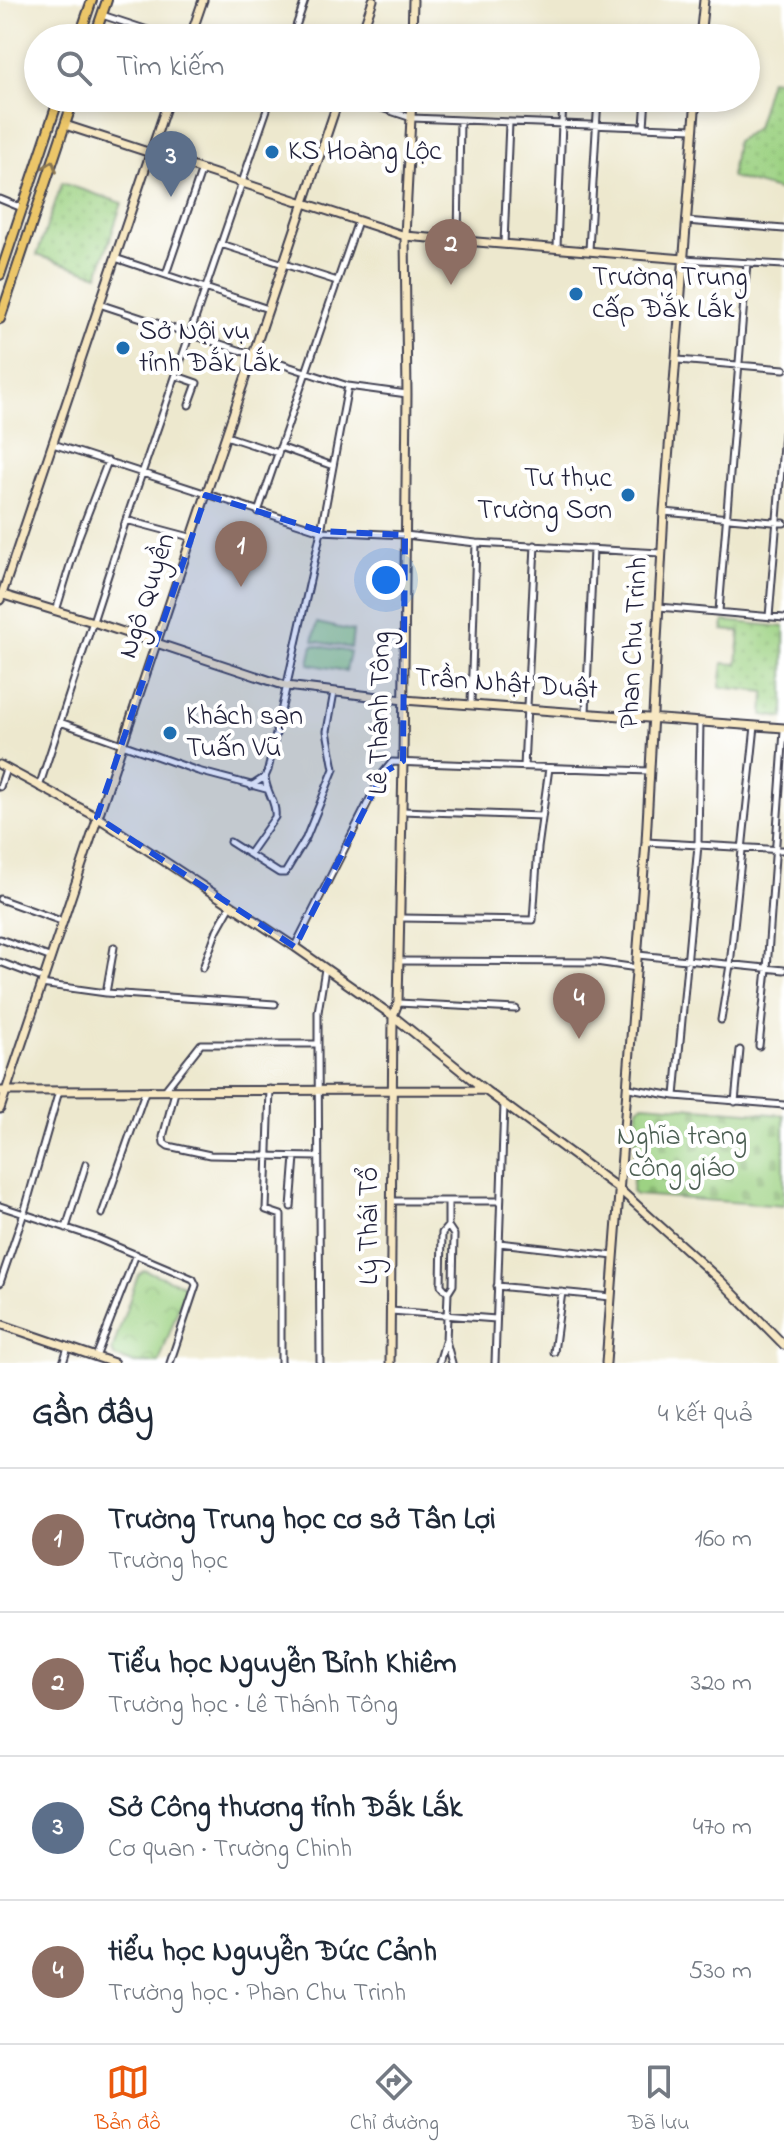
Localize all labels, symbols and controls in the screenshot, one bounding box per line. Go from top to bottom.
search box [24,24,760,112]
icon: search [52,46,96,90]
text: Tìm kiếm [116,46,225,90]
pin: 3 [145,131,197,197]
place label: KS Hoàng Lộc [288,132,442,173]
marker: KS Hoàng Lộc [263,143,281,161]
one-way arrow [42,160,58,174]
pin: 2 [425,219,477,285]
place label: Trường Trung cấp Đắk Lắk [592,258,748,331]
marker: Trường Trung cấp Đắk Lắk [567,285,585,303]
place label: Sở Nội vụ tỉnh Đắk Lắk [139,312,281,385]
marker: Sở Nội vụ tỉnh Đắk Lắk [114,339,132,357]
place label: Tư thục Trường Sơn [477,459,613,532]
marker: Tư thục Trường Sơn [619,486,637,504]
pin: 1 [215,521,267,587]
street label: Ngô Quyền [108,528,188,664]
street label: Phan Chu Trinh [610,556,660,730]
your location [366,560,406,600]
street label: Lê Thánh Tông [359,631,403,795]
street label: Trần Nhật Duật [413,658,599,712]
place label: Khách sạn Tuấn Vũ [186,697,303,770]
marker: Khách sạn Tuấn Vũ [161,724,179,742]
pin: 4 [553,973,605,1039]
park label: Nghĩa trang công giáo [617,1117,747,1190]
street label: Lý Thái Tổ [350,1167,391,1285]
text: Gần đây [32,1390,153,1440]
text: 4 kết quả [658,1396,752,1434]
text: Trường Trung học cơ sở Tân Lợi [108,1499,496,1543]
text: 1 [54,1521,62,1559]
text: 160 m [694,1521,752,1559]
text: Trường học [108,1543,228,1581]
text: Tiểu học Nguyễn Bỉnh Khiêm [108,1643,456,1687]
text: 2 [52,1665,64,1703]
text: 320 m [690,1665,752,1703]
text: Trường học · Lê Thánh Tông [108,1687,398,1725]
text: Sở Công thương tỉnh Đắk Lắk [108,1787,462,1831]
text: 3 [53,1809,63,1847]
text: 470 m [693,1809,752,1847]
text: Cơ quan · Trường Chinh [108,1831,352,1869]
text: tiểu học Nguyễn Đức Cảnh [108,1931,437,1975]
text: 4 [53,1953,63,1991]
text: 530 m [688,1953,752,1991]
text: Trường học · Phan Chu Trinh [108,1975,406,2013]
tab: Bản đồ [95,2060,161,2140]
tab: Chỉ đường [350,2060,439,2140]
tab: Đã lưu [628,2060,689,2140]

